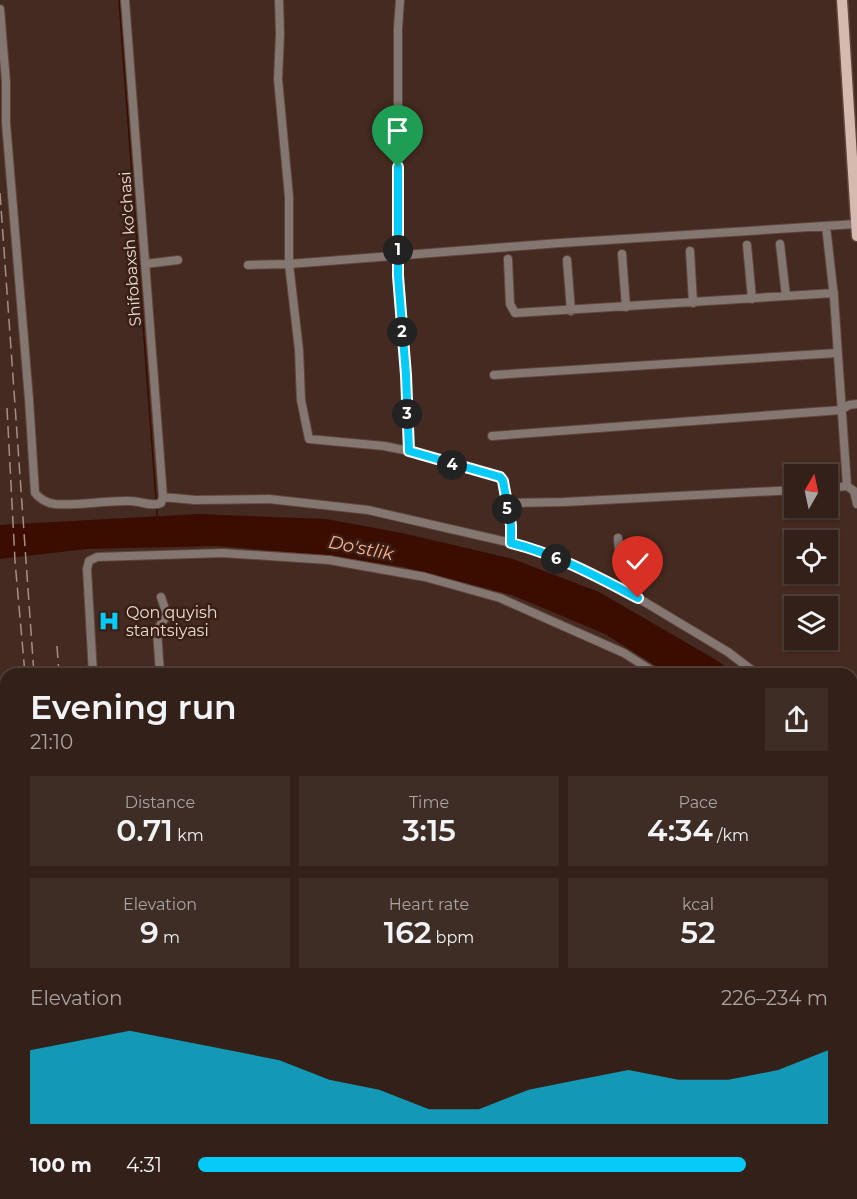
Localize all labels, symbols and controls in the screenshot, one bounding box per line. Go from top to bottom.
pin [372,105,423,167]
icon: arrive [381,114,414,147]
street label: Shifobaxsh ko'chasi [115,171,145,327]
pin: 1 [383,235,413,265]
text: 1 [395,240,401,259]
pin: 2 [387,317,417,347]
text: 2 [397,322,407,341]
pin: 3 [392,399,422,429]
text: 3 [402,404,412,423]
pin: 4 [437,450,467,480]
text: 4 [446,455,458,474]
north arrow [784,464,838,518]
map controls [784,464,838,650]
pin: 5 [492,494,522,524]
text: 5 [502,499,512,518]
button: locate [784,530,838,584]
water label: Do'stlik [326,531,397,565]
pin [612,536,663,598]
pin: 6 [541,544,571,574]
icon: check [621,545,654,578]
text: 6 [551,549,561,568]
button: layers [784,596,838,650]
place label: Qon quyish stantsiyasi [126,603,218,640]
hospital icon: Qon quyish stantsiyasi [97,609,121,633]
text: Evening run [30,687,237,727]
button: share [765,688,828,751]
text: 21:10 [30,730,73,754]
text: Distance [125,793,195,812]
text: Time [409,793,449,812]
text: Pace [678,793,718,812]
text: 0.71 [116,812,173,849]
text: 3:15 [402,812,456,849]
text: 4:34 [647,812,713,849]
text: km [173,826,204,845]
text: /km [713,826,749,845]
text: Elevation [123,895,197,914]
text: Heart rate [389,895,469,914]
text: kcal [682,895,714,914]
text: 9 [140,914,159,951]
text: 162 [384,914,431,951]
text: 52 [681,914,715,951]
text: m [159,928,180,947]
text: bpm [431,928,474,947]
text: Elevation [30,986,122,1010]
text: 226–234 m [721,986,828,1010]
text: 100 m [30,1153,92,1177]
text: 4:31 [126,1153,162,1177]

